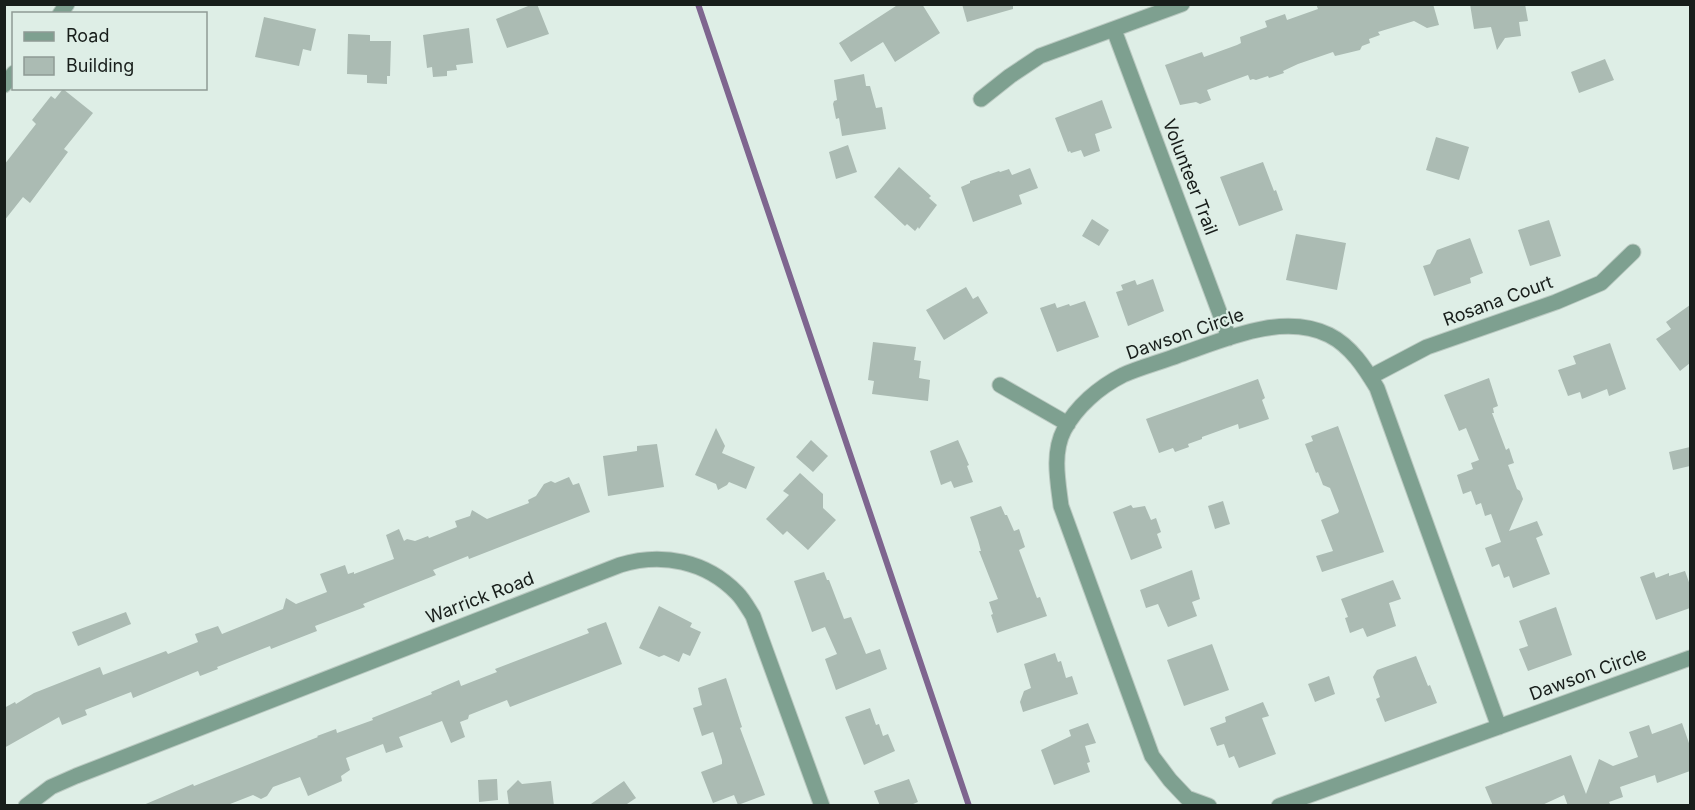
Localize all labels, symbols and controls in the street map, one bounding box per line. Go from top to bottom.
legend [12,12,207,90]
text: Road [66,25,109,46]
text: Building [66,55,134,76]
street label: Volunteer Trail [1159,116,1222,238]
street label: Rosana Court [1440,271,1556,330]
street label: Dawson Circle [1123,304,1246,363]
street label: Warrick Road [423,567,537,628]
street label: Dawson Circle [1526,643,1649,704]

